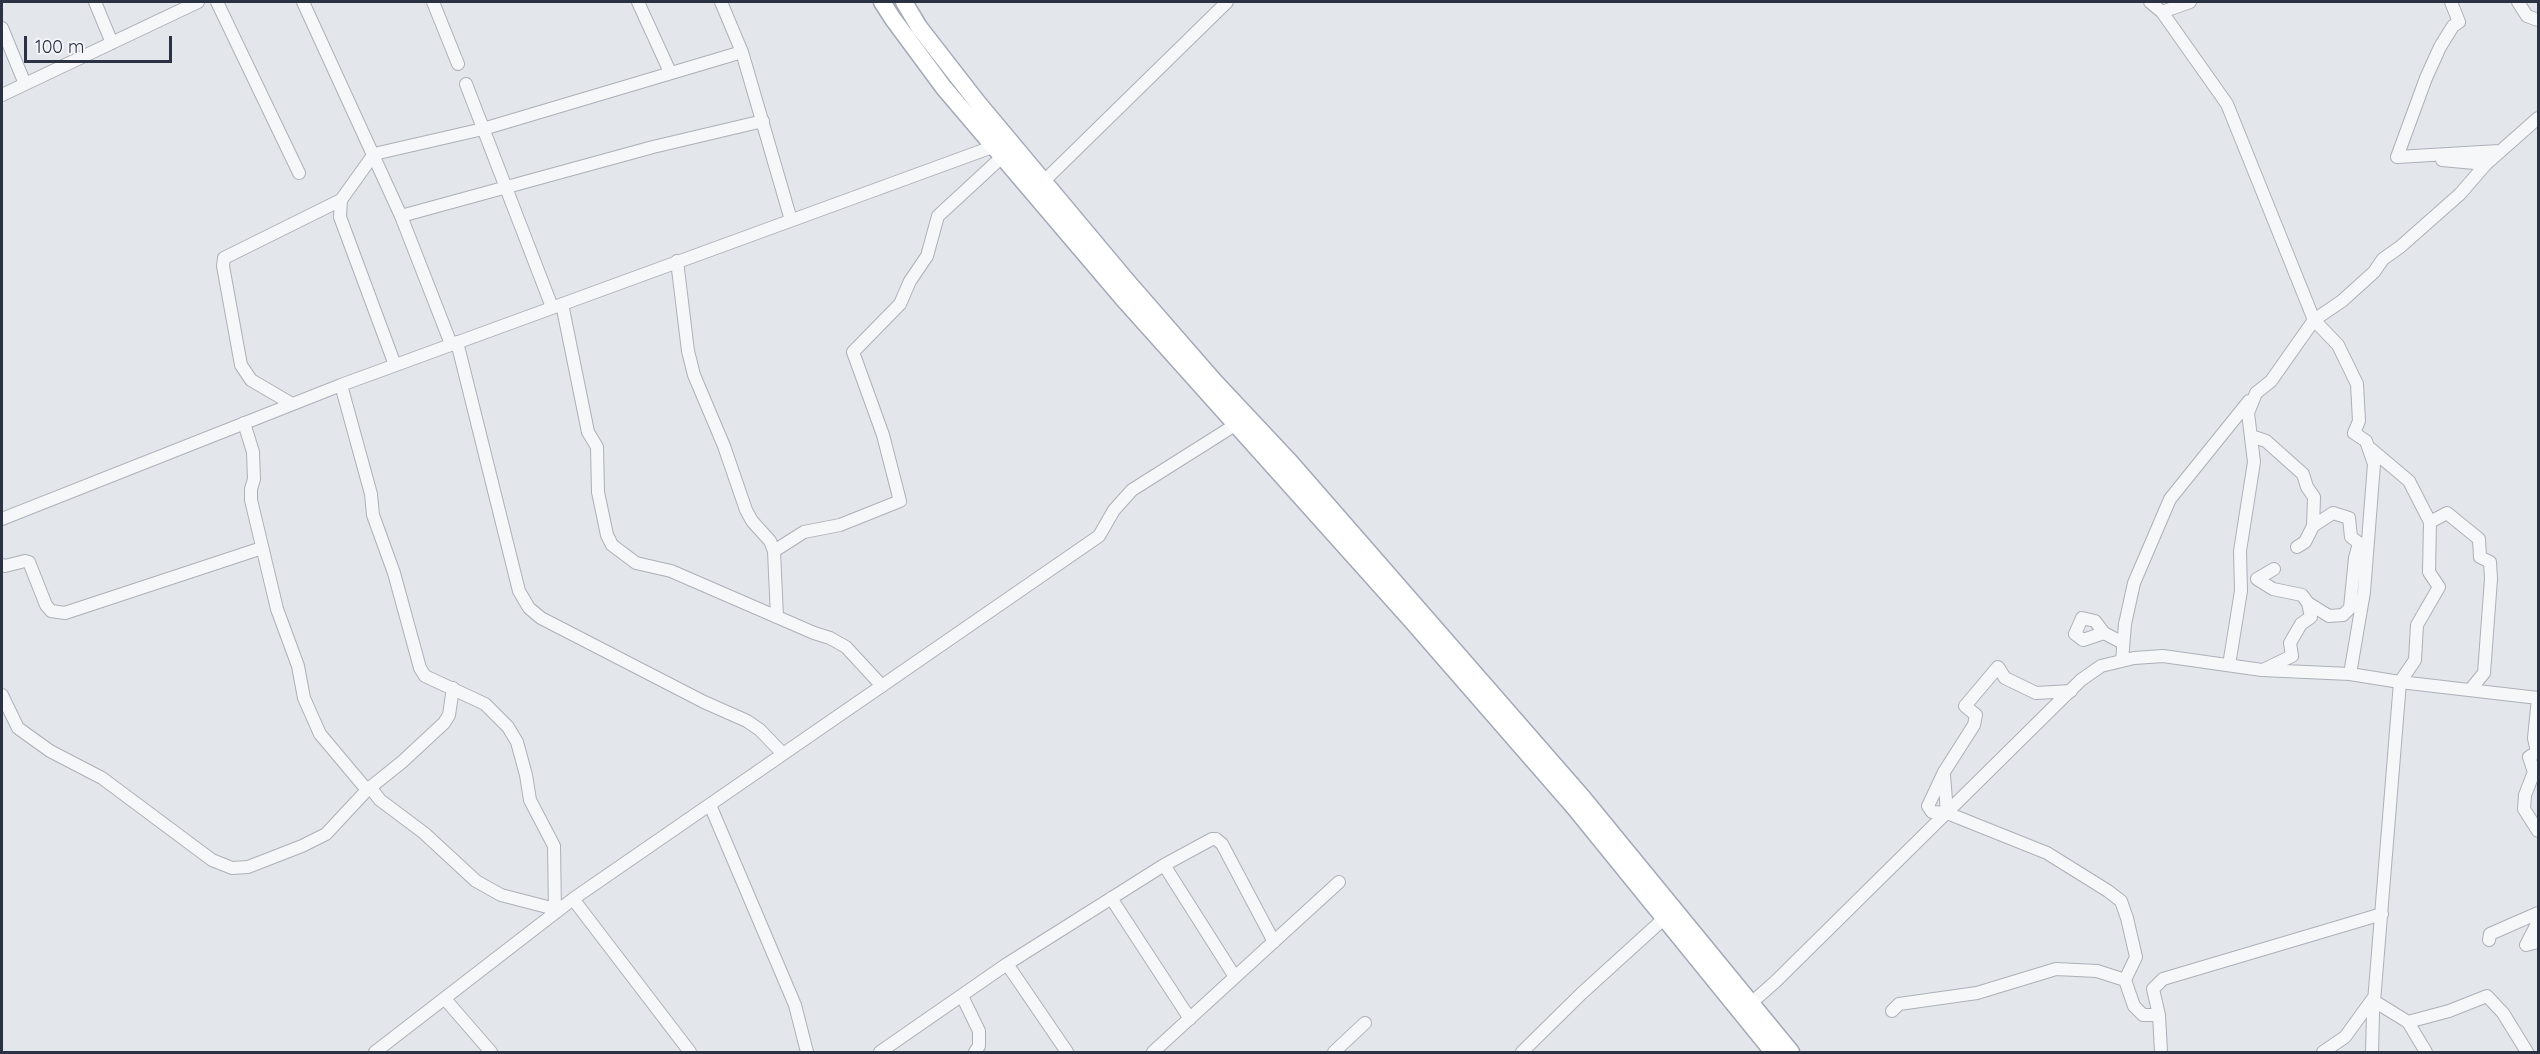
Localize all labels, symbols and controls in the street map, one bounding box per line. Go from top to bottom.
scale bar [27,24,176,62]
text: 100 m [35,35,84,58]

